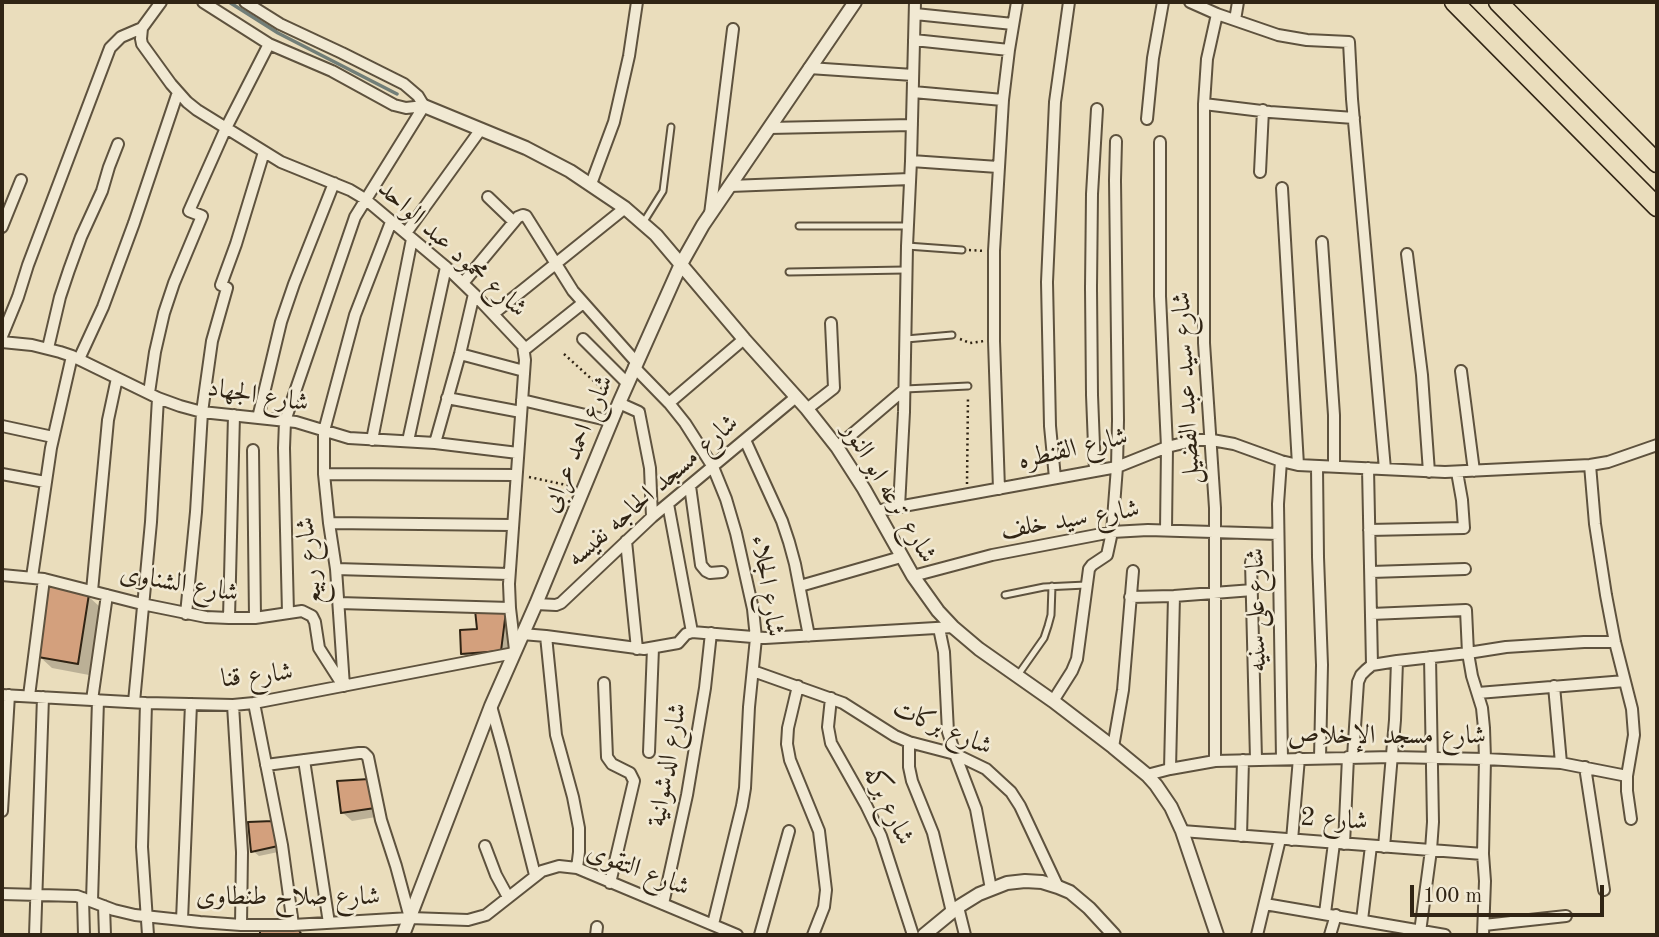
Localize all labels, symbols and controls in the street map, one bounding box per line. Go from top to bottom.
street label: شارع محمود عبد الواحد [371,174,533,324]
street label: شارع سيد عبد الفضيل [1166,291,1208,485]
street label: شارع احمد عرابى [535,371,621,517]
street label: شارع الجهاد [205,373,311,419]
street label: شارع مسجد الحاجه نفيسه [561,408,745,574]
street label: شارع ترعه ابو النور [835,417,943,569]
street label: شارع القنطره [1015,421,1131,477]
street label: شارع سيد خلف [998,494,1142,546]
street label: شارع ربيع [290,515,330,607]
street label: شارع الجلاء [744,533,790,639]
street label: شارع على سنيه [1240,548,1274,672]
street label: شارع الشناوى [117,558,241,610]
street label: شارع قنا [219,657,295,695]
street label: شارع بركات [887,693,997,763]
street label: شارع الدشوانية [642,701,694,829]
street label: شارع مسجد الإخلاص [1288,720,1486,752]
street label: شارع بركه [856,762,920,850]
street label: شارع 2 [1299,802,1369,838]
street label: شارع التقوى [582,836,694,904]
scale bar [1414,870,1608,914]
street label: شارع صلاح طنطاوى [196,881,380,913]
text: 100 m [1423,886,1482,907]

